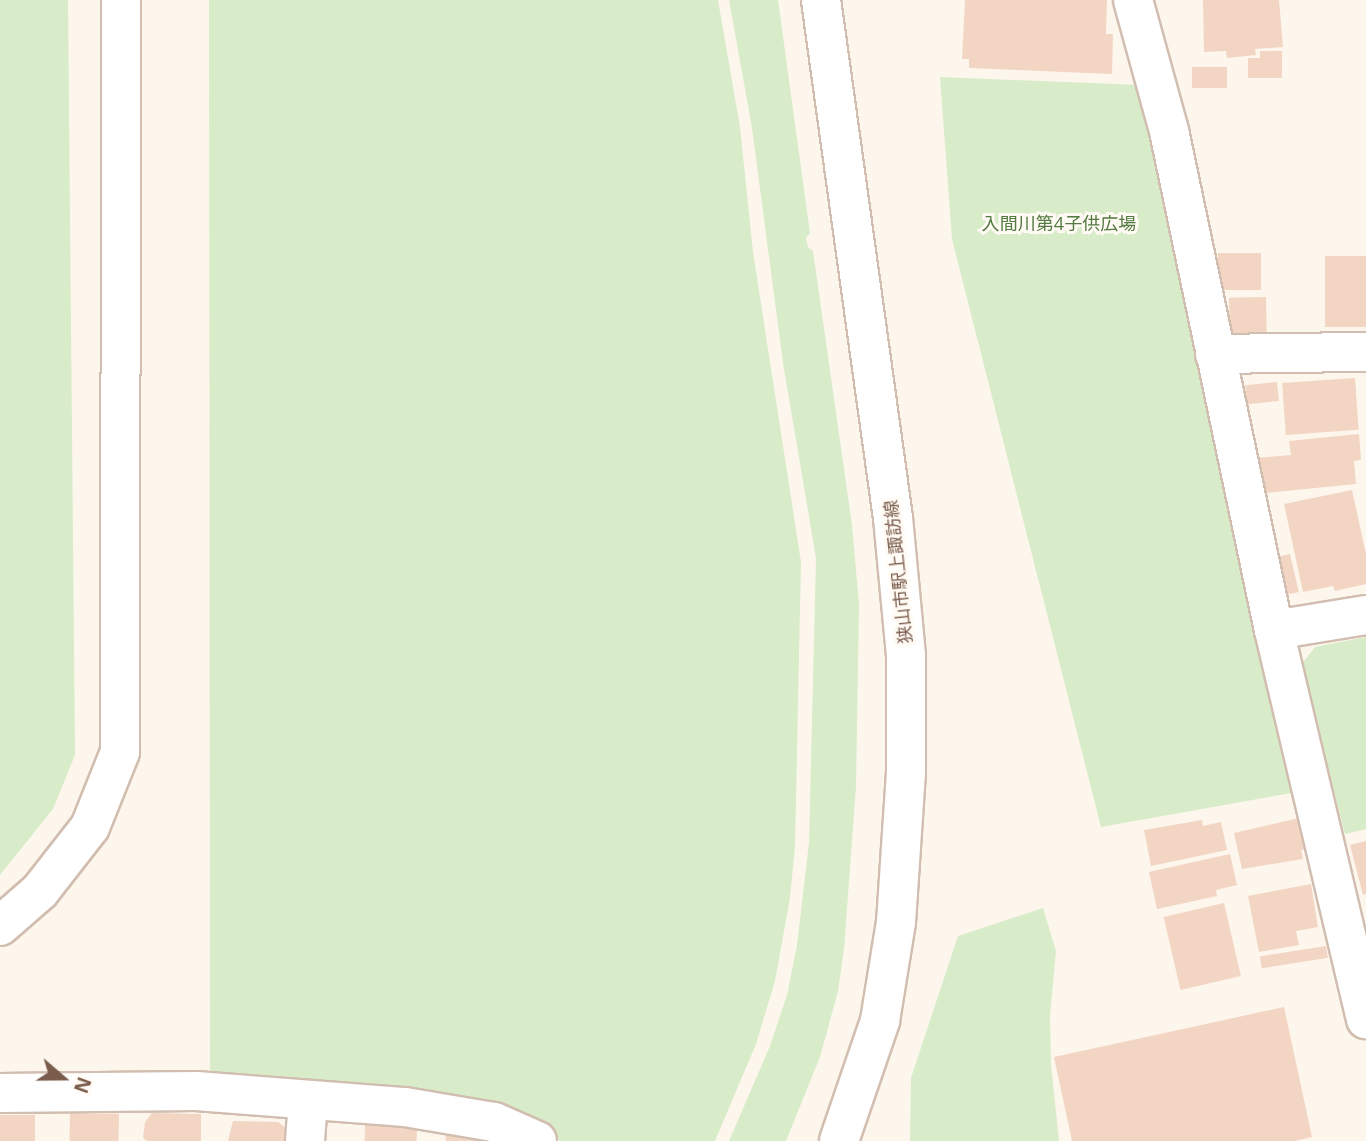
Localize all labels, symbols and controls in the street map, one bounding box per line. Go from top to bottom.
park label: 入間川第4子供広場 [982,212,1136,234]
street label: 狭山市駅上諏訪線 [880,499,916,645]
north arrow [28,1043,98,1113]
text: N [68,1073,98,1097]

